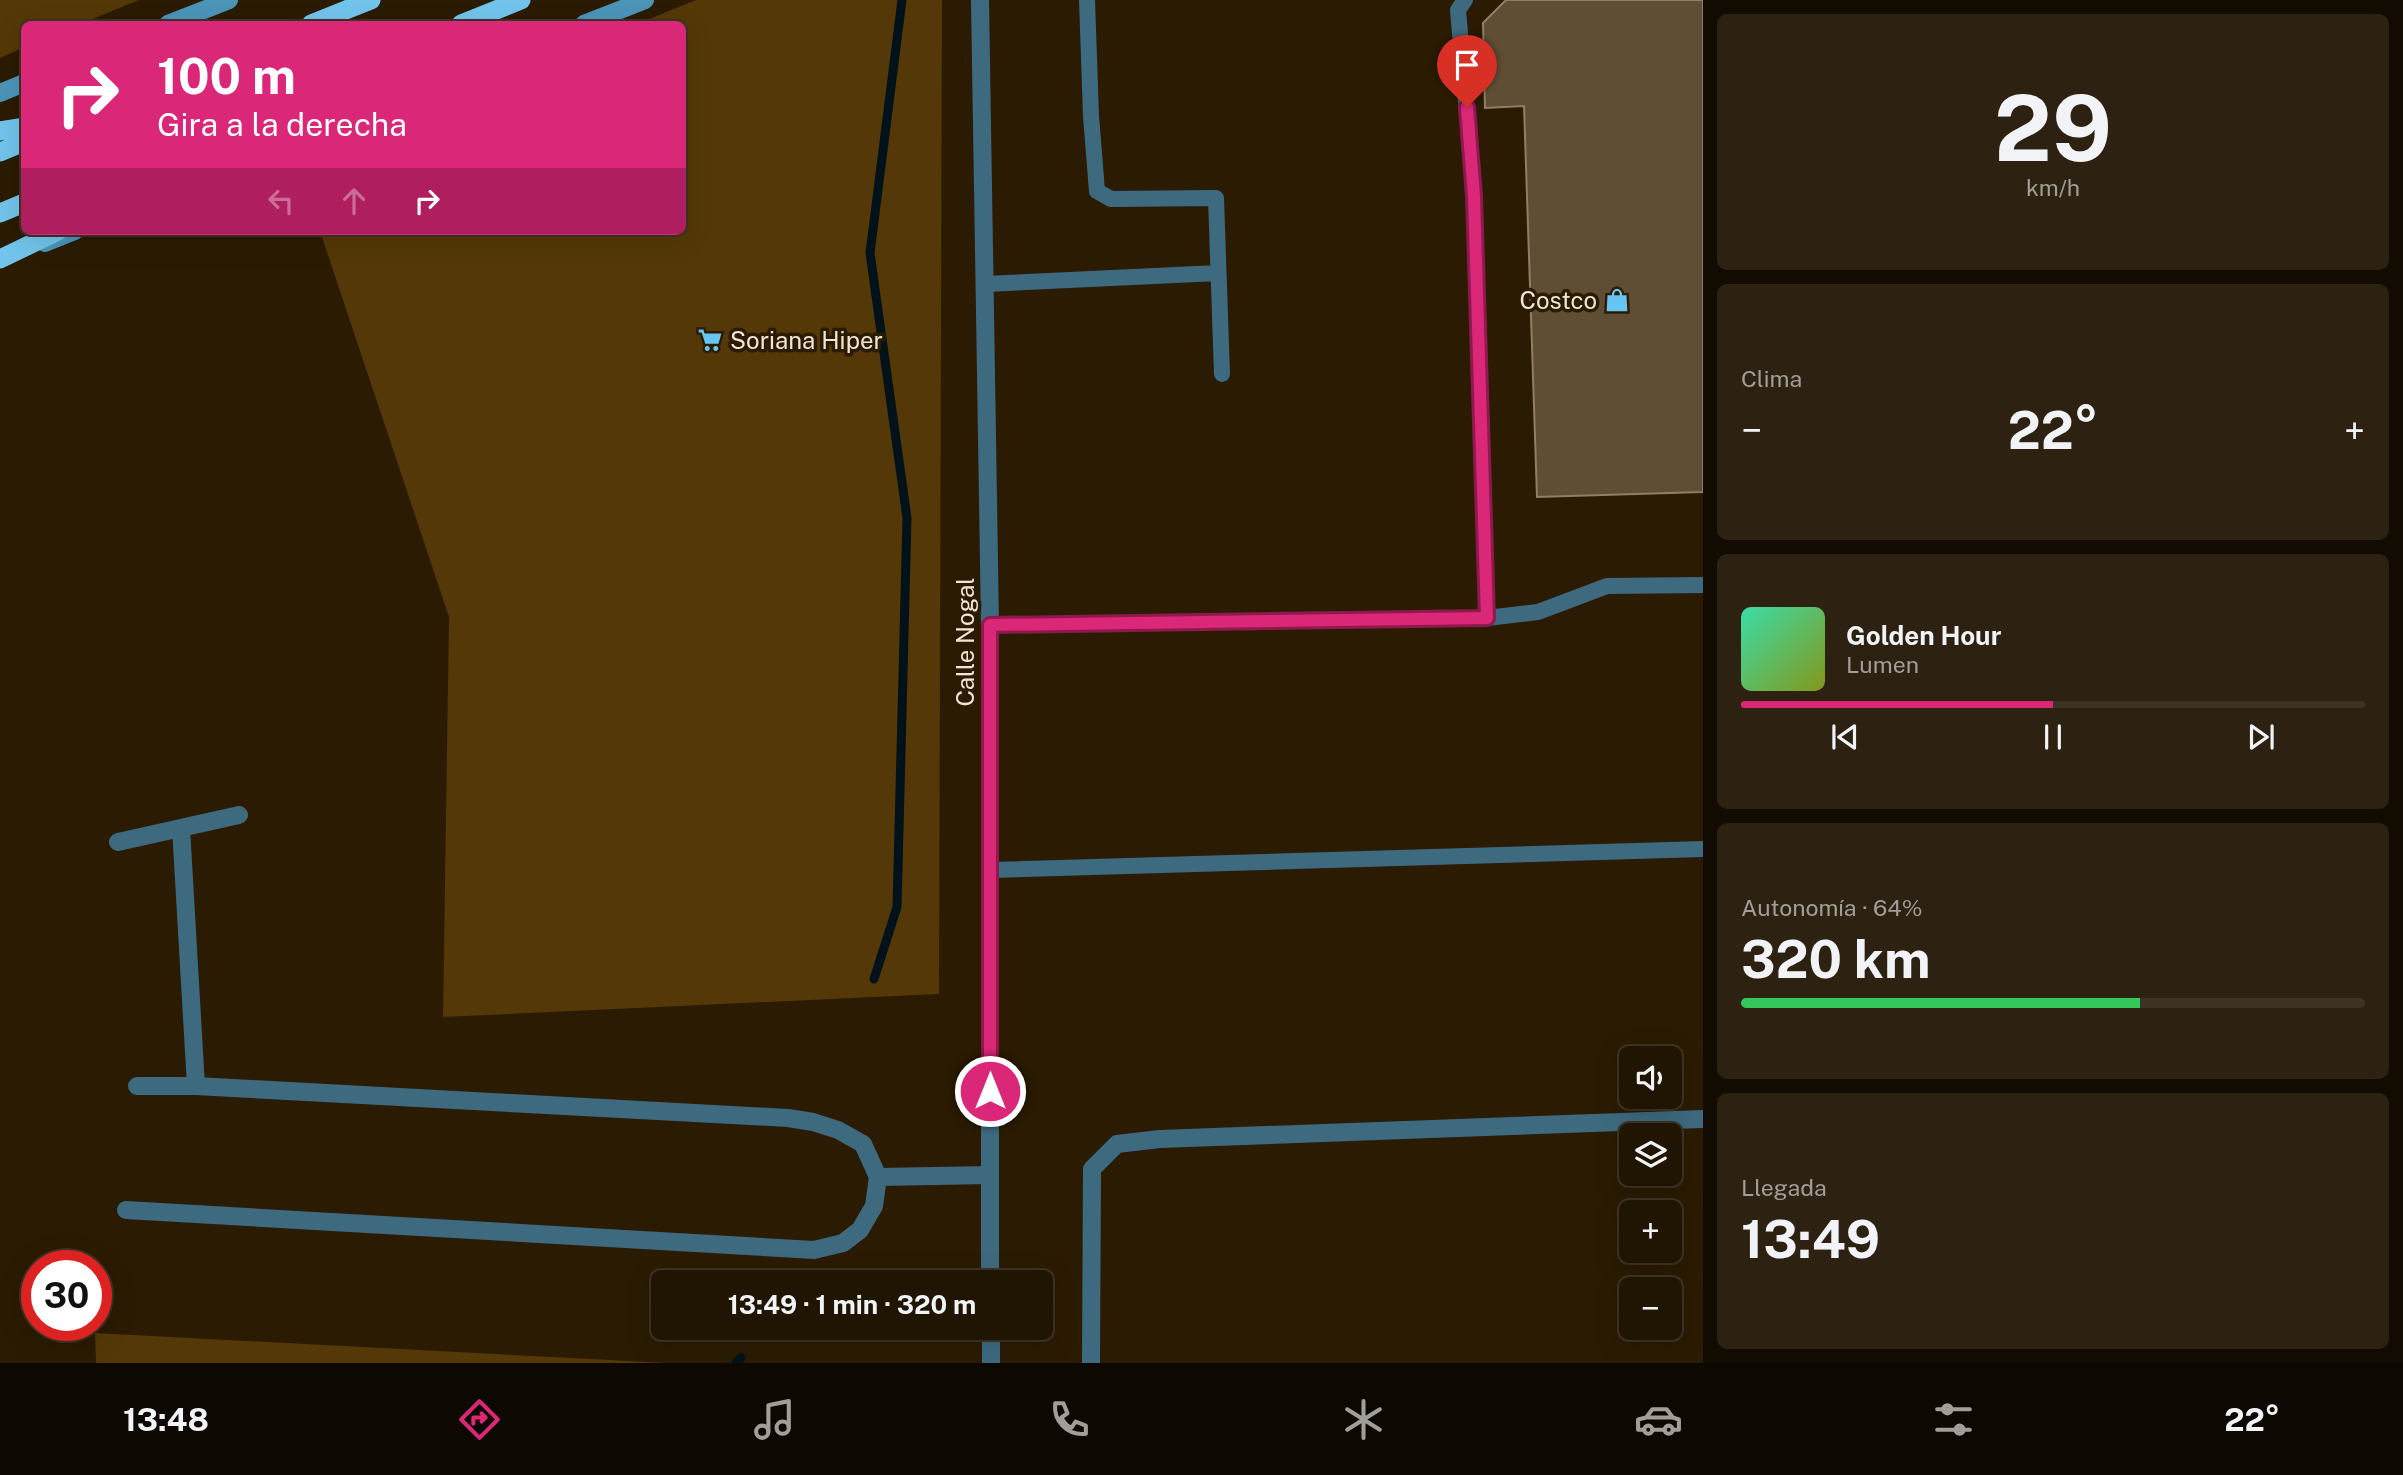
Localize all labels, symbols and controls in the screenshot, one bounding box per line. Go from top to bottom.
pin [1437,35,1497,107]
icon: arrive [1448,46,1486,84]
text: 100 m [157,47,296,105]
icon: right [42,49,133,140]
text: 29 [1994,75,2112,181]
text: Gira a la derecha [157,106,407,143]
text: km/h [2026,174,2080,201]
icon: left [262,182,300,220]
icon: ahead [335,182,373,220]
icon: right [408,182,446,220]
place label: Costco [1520,286,1597,314]
shop icon: Costco [1603,286,1631,314]
supermarket icon: Soriana Hiper [696,326,724,354]
place label: Soriana Hiper [730,326,883,354]
text: Clima [1741,365,1802,392]
text: 22° [2008,400,2098,461]
text: − [1741,408,1762,453]
text: + [2344,408,2365,453]
street label: Calle Nogal [951,577,979,707]
text: Golden Hour [1846,620,2001,651]
text: Lumen [1846,651,1919,678]
icon: previous [1826,718,1864,756]
icon: pause [2034,718,2072,756]
icon: next [2242,718,2280,756]
text: Autonomía · 64% [1741,894,1922,921]
text: 320 km [1741,929,1931,990]
map controls [1619,1046,1682,1340]
button: sound [1619,1046,1682,1109]
position arrow [953,1054,1027,1128]
button: layers [1619,1123,1682,1186]
text: Llegada [1741,1174,1827,1201]
button: + [1619,1200,1682,1263]
text: 13:49 [1741,1209,1880,1270]
speed limit sign: 30 [21,1250,112,1341]
button: − [1619,1277,1682,1340]
text: 13:49 · 1 min · 320 m [728,1289,976,1320]
icon: directions [455,1395,504,1444]
icon: music [750,1395,799,1444]
icon: phone [1045,1395,1094,1444]
icon: climate [1339,1395,1388,1444]
icon: car [1634,1395,1683,1444]
icon: filters [1929,1395,1978,1444]
text: 13:48 [123,1401,209,1438]
text: 22° [2224,1401,2280,1438]

